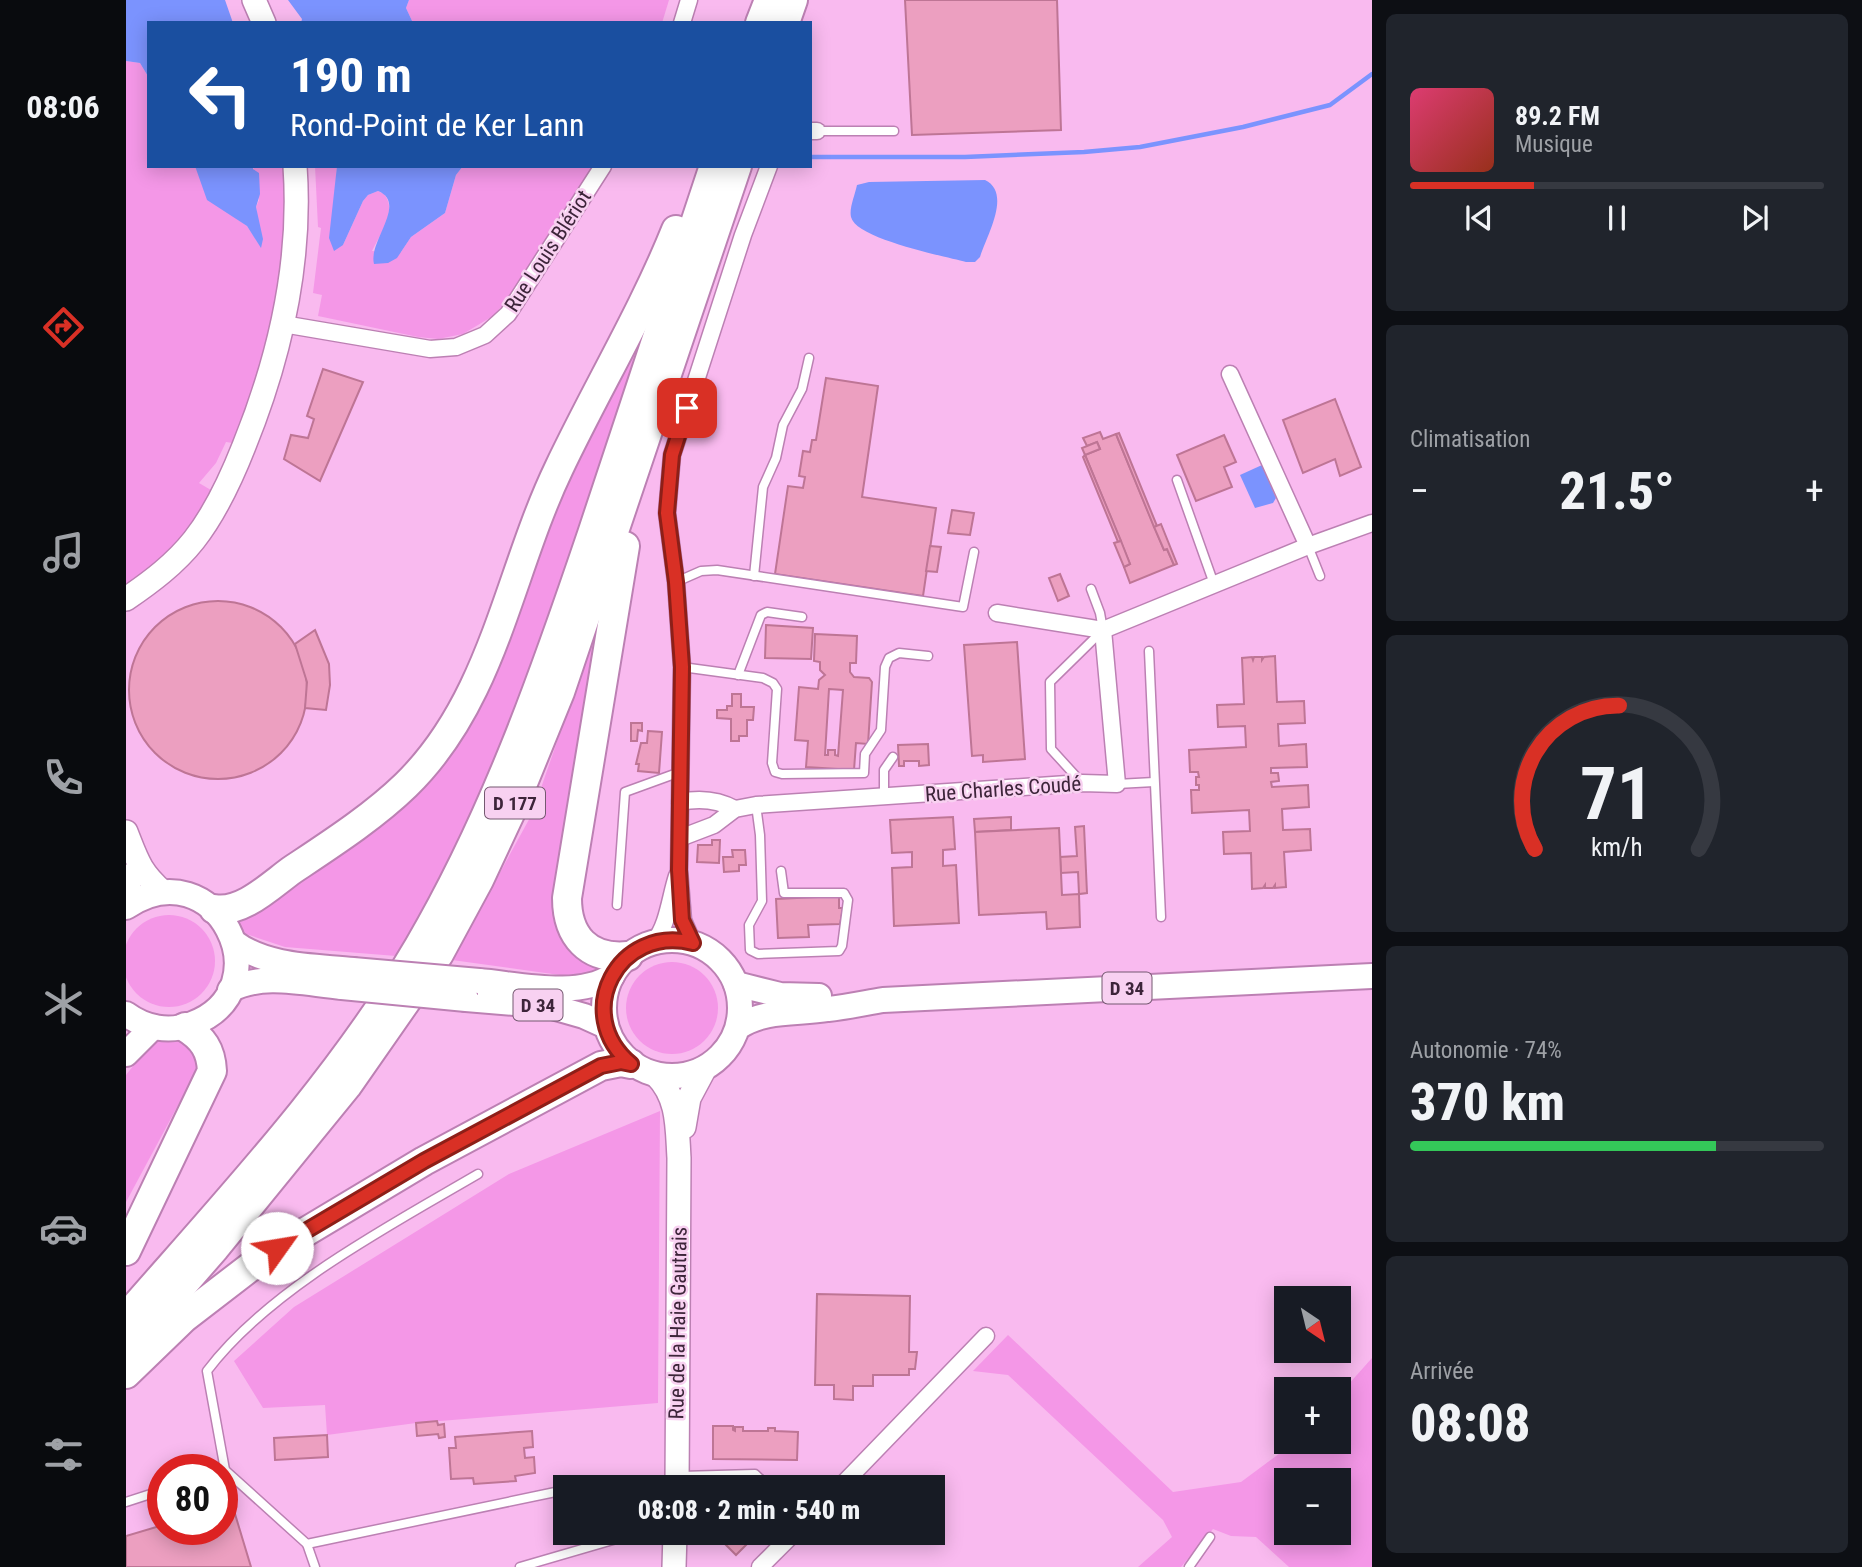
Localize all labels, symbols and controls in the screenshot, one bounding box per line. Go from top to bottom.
text: 190 m [290,47,412,104]
icon: left [175,49,266,140]
text: 08:06 [26,88,100,126]
text: 89.2 FM [1515,101,1600,131]
text: Rond-Point de Ker Lann [290,106,585,144]
text: Musique [1515,131,1593,158]
street label: Rue Louis Blériot [500,186,596,316]
icon: previous [1460,199,1498,237]
icon: pause [1598,199,1636,237]
icon: next [1736,199,1774,237]
icon: directions [39,303,88,352]
pin [657,378,717,438]
icon: arrive [668,389,706,427]
text: Climatisation [1410,426,1530,453]
text: 21.5° [1559,461,1675,522]
text: − [1410,469,1429,513]
text: + [1805,469,1824,513]
icon: music [39,528,88,577]
text: 71 [1580,752,1654,838]
icon: phone [39,753,88,802]
street label: Rue Charles Coudé [924,772,1082,806]
road number: D 177 [485,788,545,818]
text: km/h [1591,833,1643,862]
road number: D 34 [1102,972,1152,1004]
icon: climate [39,979,88,1028]
road number: D 34 [514,990,562,1021]
text: Autonomie · 74% [1410,1037,1562,1064]
text: 370 km [1410,1072,1565,1133]
icon: car [39,1204,88,1253]
position arrow [240,1211,314,1285]
street label: Rue de la Haie Gautrais [664,1227,692,1419]
north arrow [1274,1286,1351,1363]
map controls [1274,1286,1351,1545]
text: Arrivée [1410,1358,1474,1385]
button: + [1274,1377,1351,1454]
text: 08:08 [1410,1393,1530,1454]
icon: filters [39,1430,88,1479]
speed limit sign: 80 [147,1454,238,1545]
button: − [1274,1468,1351,1545]
text: 08:08 · 2 min · 540 m [638,1495,860,1525]

